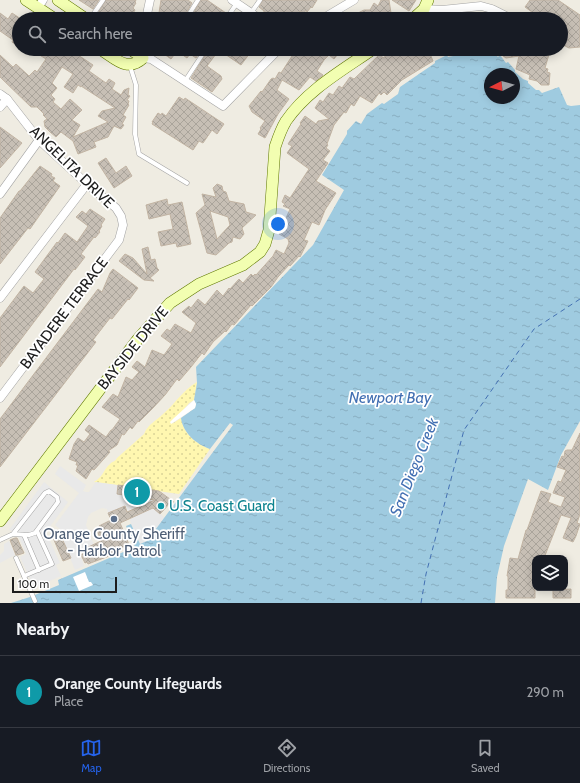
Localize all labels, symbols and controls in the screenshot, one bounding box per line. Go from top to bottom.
search box [12,12,568,56]
icon: search [26,23,48,45]
text: Search here [58,25,133,43]
north arrow [484,68,520,104]
street label: ANGELITA DRIVE [26,122,118,212]
your location [268,214,288,234]
street label: BAYADERE TERRACE [16,254,112,372]
street label: BAYSIDE DRIVE [94,303,172,393]
water label: Newport Bay [349,388,432,407]
water label: San Diego Creek [386,414,443,519]
pin: 1 [124,477,150,507]
place label: U.S. Coast Guard [169,497,275,515]
marker: U.S. Coast Guard [156,501,166,511]
marker: Orange County Sheriff - Harbor Patrol [109,514,119,524]
place label: Orange County Sheriff - Harbor Patrol [43,525,185,560]
map controls [532,555,568,591]
button: layers [532,555,568,591]
scale bar [12,575,117,594]
text: 100 m [18,577,49,591]
text: Nearby [16,619,69,639]
text: Orange County Lifeguards [54,675,222,693]
text: 1 [27,684,31,700]
text: 290 m [526,684,564,700]
text: Place [54,693,83,709]
tab: Map [80,737,102,775]
tab: Directions [263,737,310,775]
tab: Saved [471,737,500,775]

